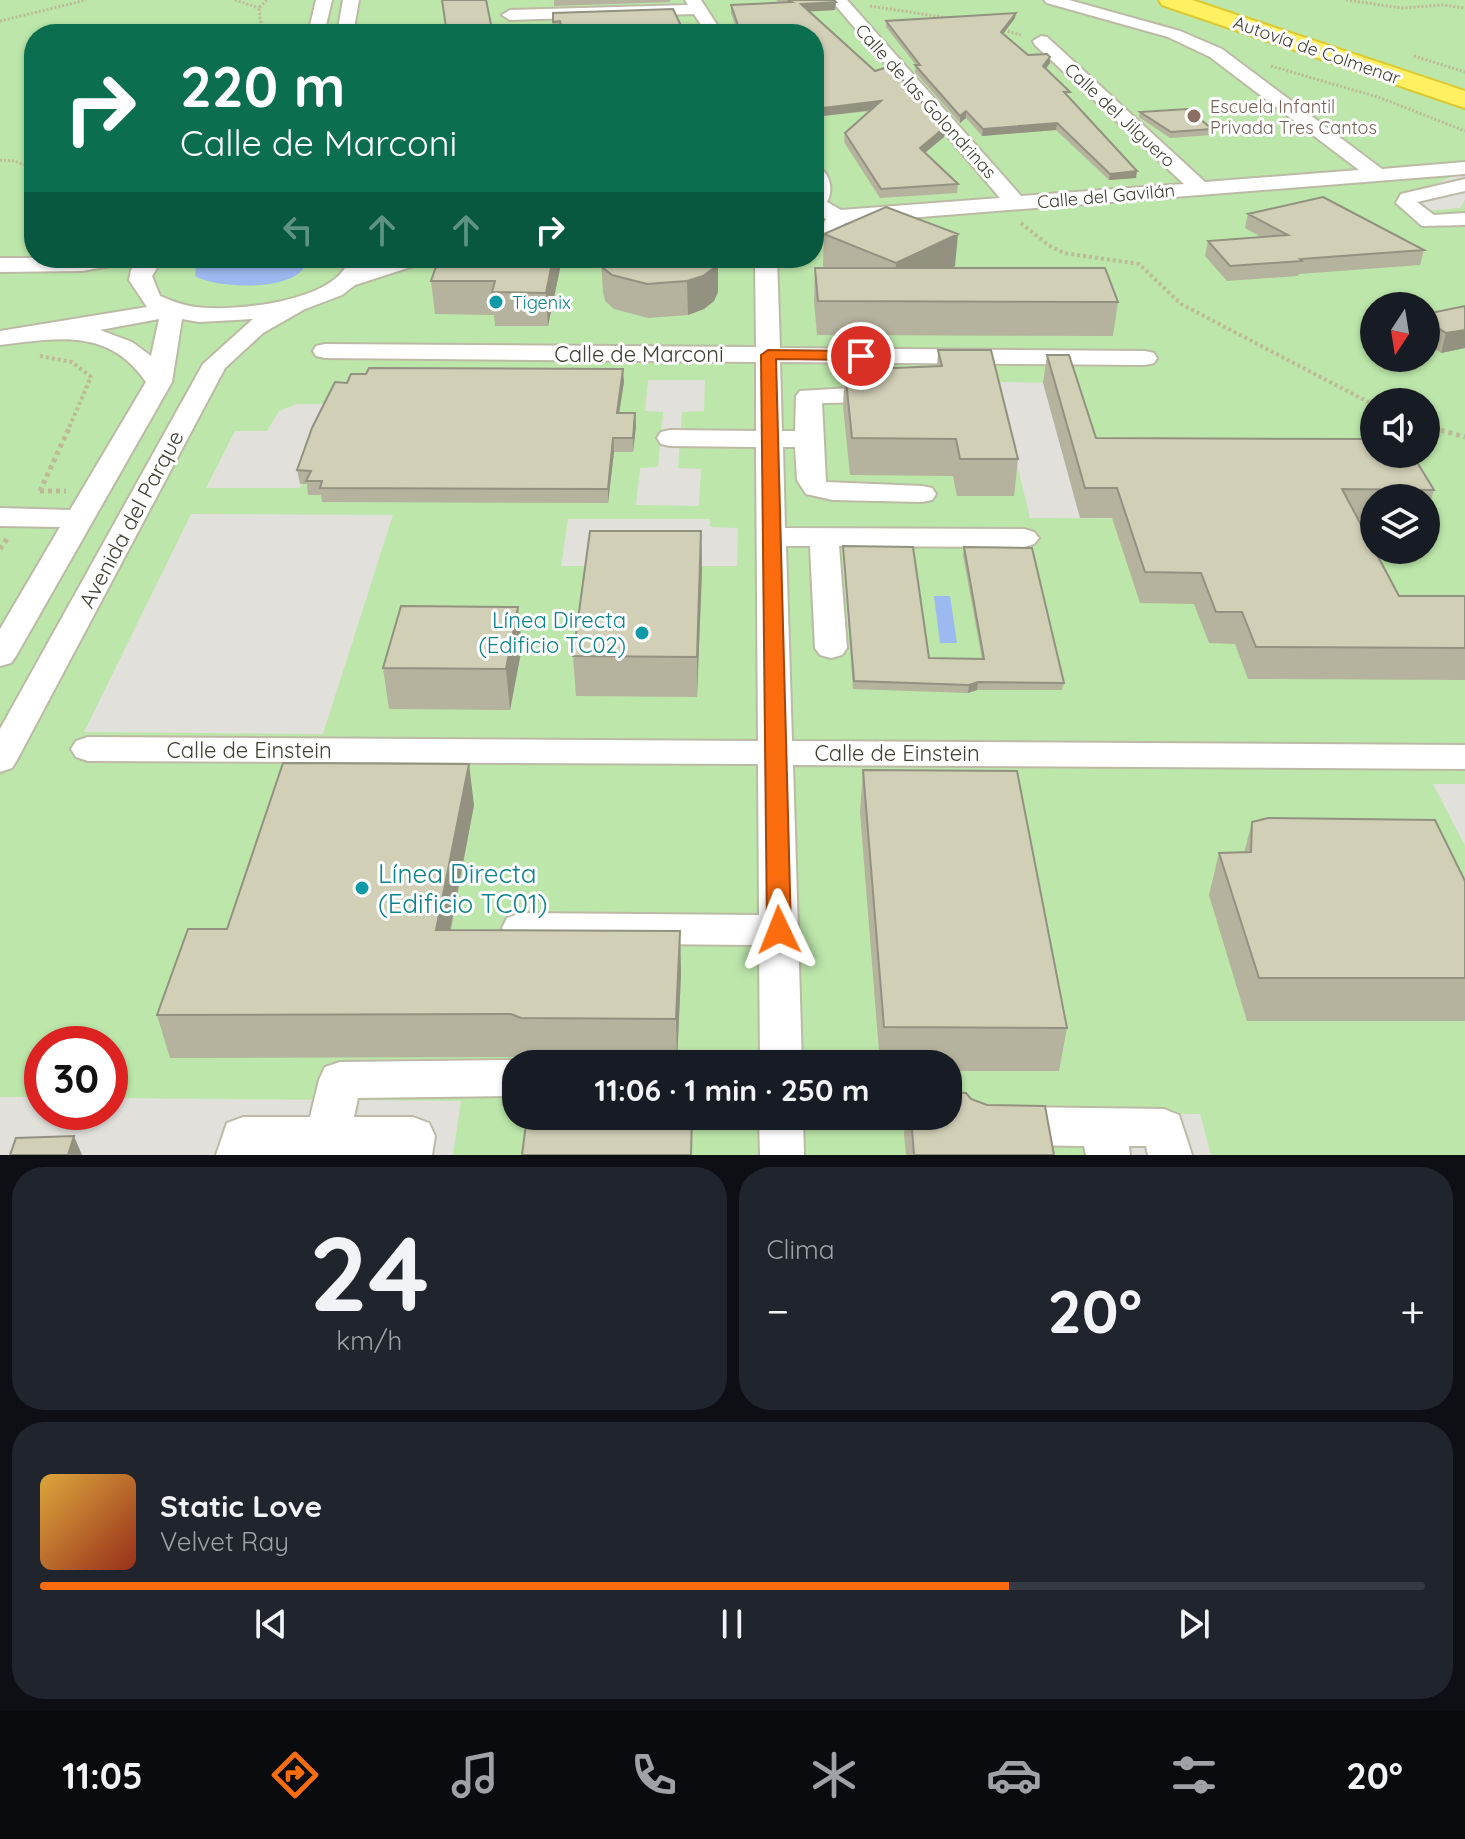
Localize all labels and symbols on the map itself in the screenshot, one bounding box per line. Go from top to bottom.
street label: Autovía de Colmenar [1230,11,1404,89]
street label: Calle de las Golondrinas [850,19,1002,183]
street label: Calle del Jilguero [1060,58,1180,172]
place label: Escuela Infantil Privada Tres Cantos [1210,95,1377,139]
marker: Escuela Infantil Privada Tres Cantos [1185,107,1203,125]
street label: Calle del Gavilán [1036,179,1176,213]
place label: Tigenix [512,291,571,314]
north arrow [1360,292,1440,372]
marker: Tigenix [487,293,505,311]
pin [827,322,895,390]
street label: Calle de Marconi [554,340,724,368]
street label: Avenida del Parque [72,425,190,613]
place label: Línea Directa (Edificio TC02) [479,606,626,659]
marker: Línea Directa (Edificio TC02) [633,624,651,642]
street label: Calle de Einstein [166,736,332,764]
street label: Calle de Einstein [814,739,980,767]
place label: Línea Directa (Edificio TC01) [378,857,547,920]
marker: Línea Directa (Edificio TC01) [353,879,371,897]
position arrow [737,888,821,972]
speed limit sign: 30 [24,1026,128,1130]

